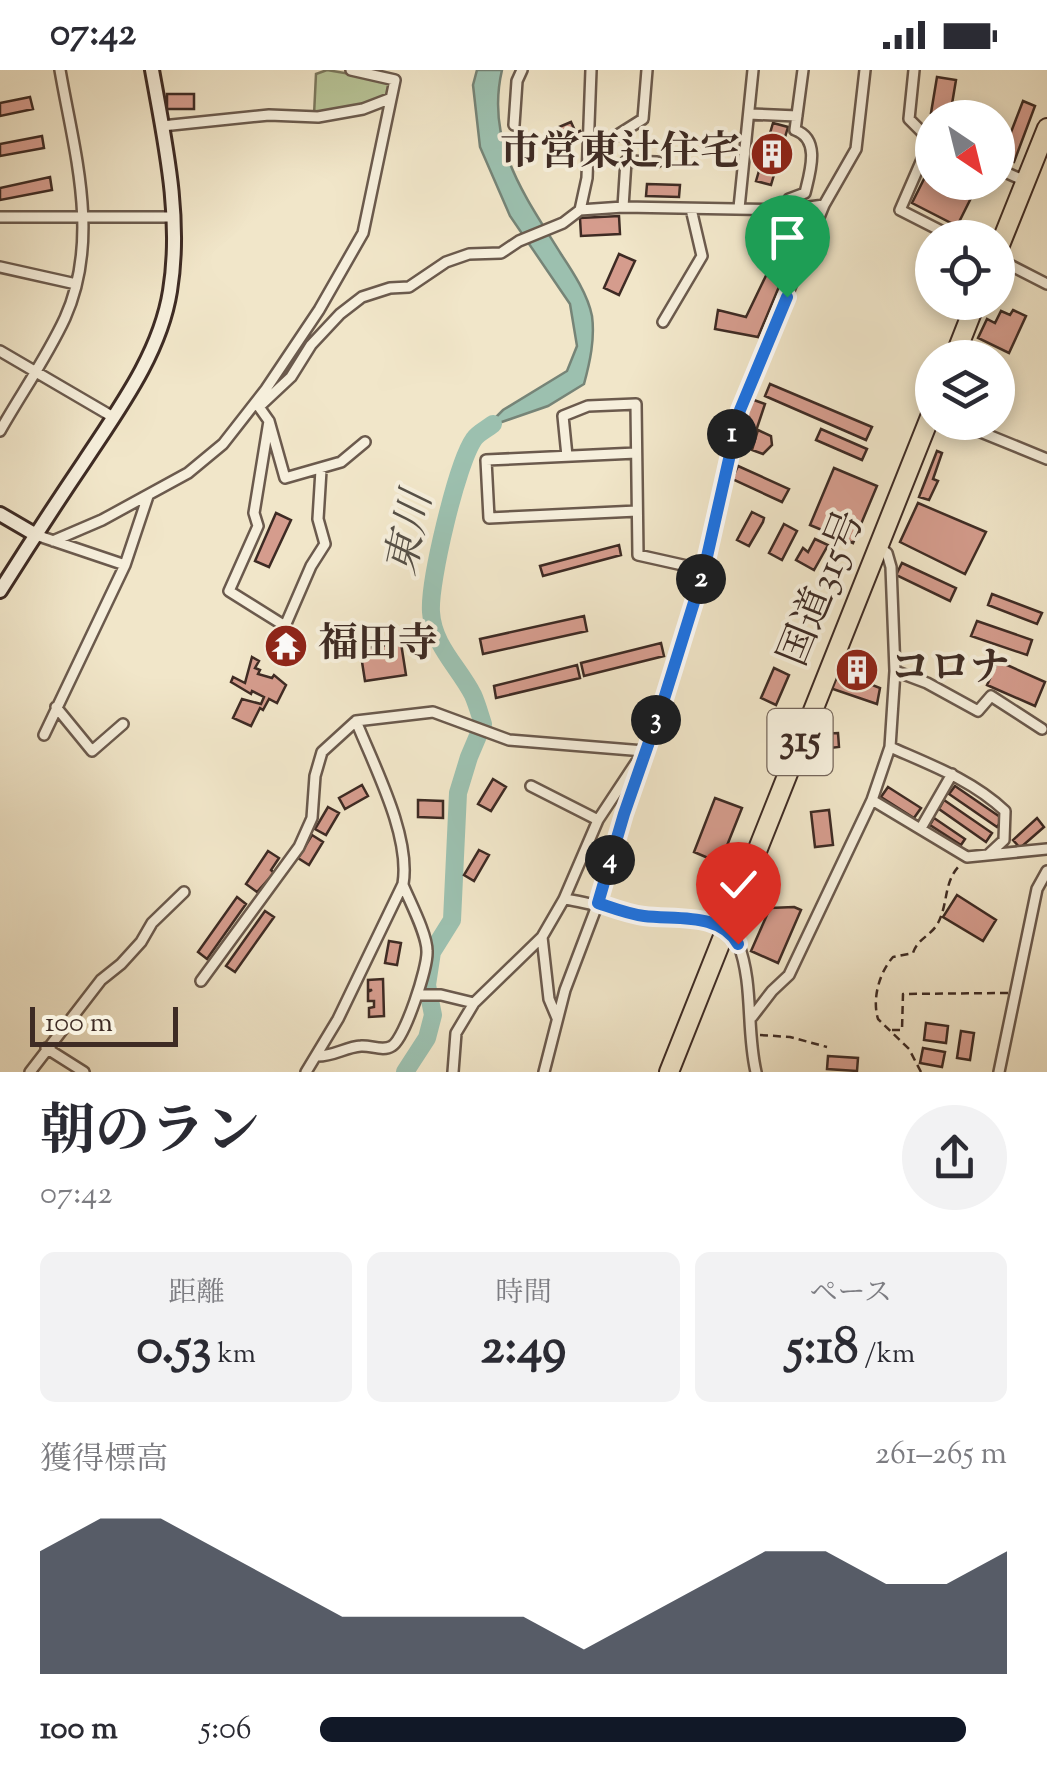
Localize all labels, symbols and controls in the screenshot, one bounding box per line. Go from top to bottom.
text: 07:42 [50,8,136,62]
north arrow [915,100,1015,200]
map controls [915,100,1015,440]
place label: 市営東辻住宅 [500,126,740,183]
building icon: 市営東辻住宅 [749,131,795,177]
pin [745,195,830,298]
icon: arrive [760,210,815,265]
button: locate [915,220,1015,320]
button: layers [915,340,1015,440]
pin: 1 [707,409,757,459]
text: 1 [727,414,737,454]
water label: 東川 [374,483,451,581]
street label: 国道315号 [767,503,881,675]
pin: 2 [676,554,726,604]
text: 2 [694,559,708,599]
place label: 福田寺 [318,618,438,675]
temple icon: 福田寺 [263,623,309,669]
place label: コロナ [890,642,1010,699]
building icon: コロナ [834,647,880,693]
pin: 3 [631,695,681,745]
text: 3 [650,700,662,740]
road number: 315 [768,709,832,775]
pin: 4 [585,835,635,885]
text: 4 [603,840,617,880]
pin [696,842,781,945]
icon: check [711,857,766,912]
scale bar [30,1002,178,1046]
text: 100 m [45,1004,113,1044]
text: 朝のラン [40,1095,260,1174]
button: share [902,1105,1007,1210]
text: 07:42 [40,1172,112,1218]
text: 距離 [168,1274,224,1314]
text: 時間 [495,1274,552,1314]
text: ペース [810,1274,892,1314]
text: 0.53 [136,1314,211,1386]
text: 2:49 [481,1314,566,1386]
text: 5:18 [786,1314,859,1386]
text: km [211,1335,256,1375]
text: /km [859,1335,915,1375]
text: 261–265 m [875,1432,1007,1478]
text: 獲得標高 [40,1438,168,1484]
text: 100 m [40,1707,118,1753]
text: 5:06 [200,1707,252,1753]

